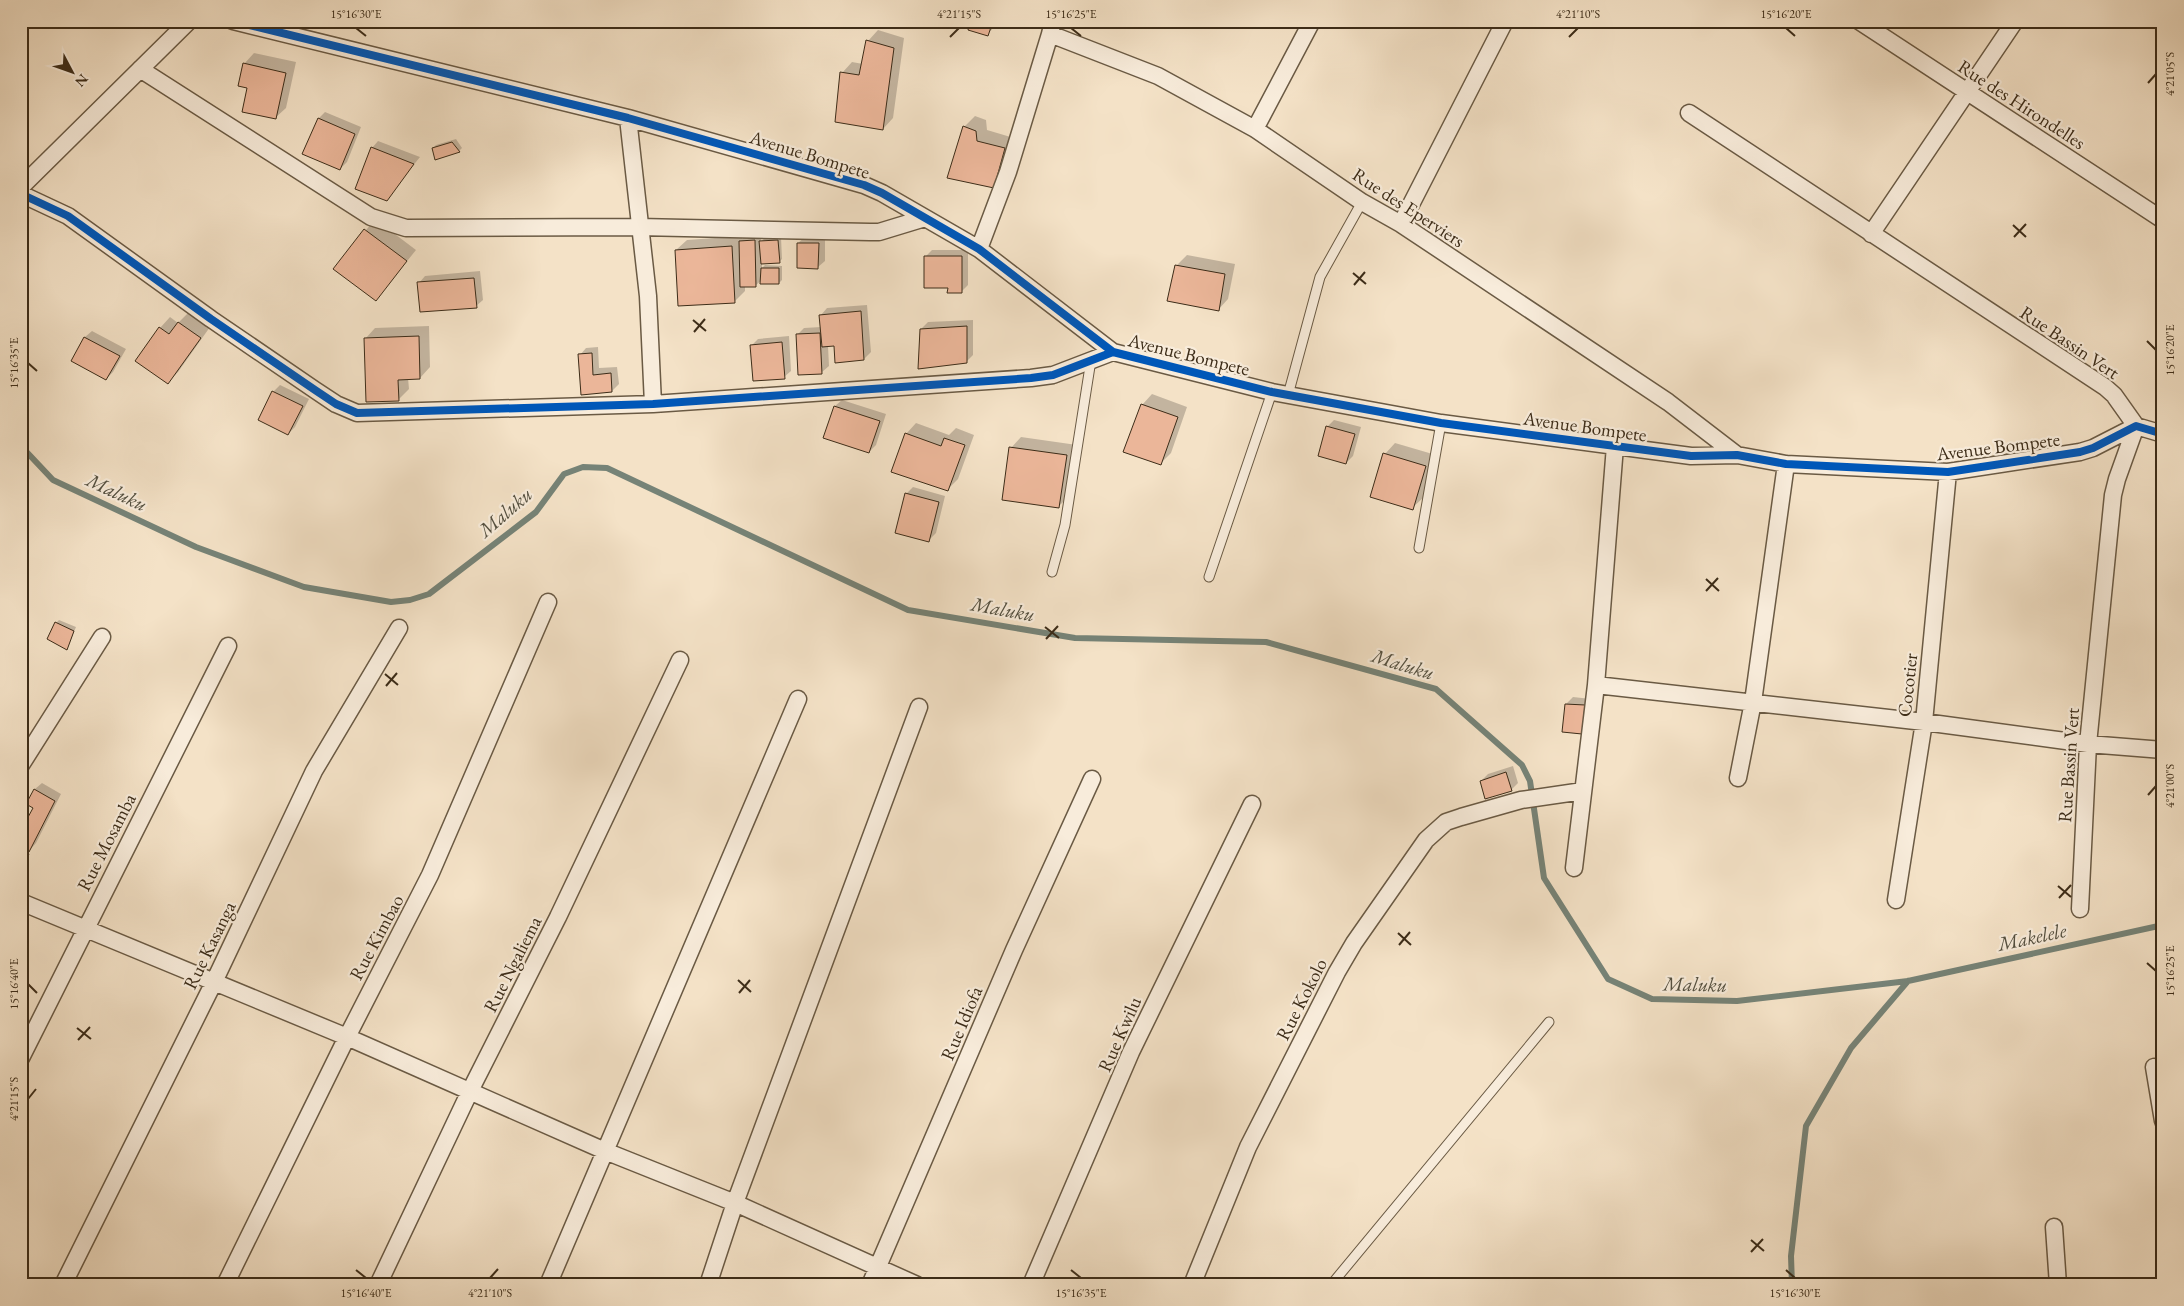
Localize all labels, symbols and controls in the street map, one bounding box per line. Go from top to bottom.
text: 15°16'30"E [330,6,382,22]
text: 4°21'15"S [937,6,982,22]
text: 15°16'25"E [1045,6,1097,22]
text: 4°21'10"S [1556,6,1601,22]
text: 15°16'20"E [1760,6,1812,22]
north arrow [48,48,98,98]
text: 4°21'05"S [2162,51,2178,96]
street label: Rue des Hirondelles [1953,54,2090,155]
text: N [71,70,92,91]
street label: Avenue Bompete [746,124,873,185]
street label: Rue des Eperviers [1348,162,1470,253]
street label: Rue Bassin Vert [2015,300,2124,385]
text: 15°16'20"E [2162,324,2178,376]
street label: Avenue Bompete [1125,327,1252,382]
text: 15°16'35"E [6,337,22,389]
street label: Avenue Bompete [1521,405,1648,448]
street label: Avenue Bompete [1934,427,2061,467]
water label: Maluku [82,466,151,517]
water label: Maluku [472,481,538,543]
water label: Maluku [968,590,1037,627]
water label: Maluku [1368,642,1437,686]
street label: Cocotier [1892,651,1923,718]
street label: Rue Bassin Vert [2052,707,2085,823]
text: 4°21'00"S [2162,763,2178,808]
street label: Rue Mosamba [71,789,142,895]
street label: Rue Kimbao [343,890,409,984]
street label: Rue Kasanga [177,897,242,993]
street label: Rue Ngaliema [478,912,548,1017]
water label: Makelele [1994,917,2069,957]
text: 15°16'25"E [2162,945,2178,997]
street label: Rue Kokolo [1270,954,1333,1044]
text: 15°16'40"E [6,958,22,1010]
water label: Maluku [1662,970,1727,998]
street label: Rue Idiofa [935,982,988,1064]
street label: Rue Kwilu [1092,993,1147,1076]
text: 4°21'15"S [6,1076,22,1121]
text: 15°16'40"E [340,1285,392,1301]
text: 4°21'10"S [468,1285,513,1301]
text: 15°16'35"E [1055,1285,1107,1301]
text: 15°16'30"E [1769,1285,1821,1301]

